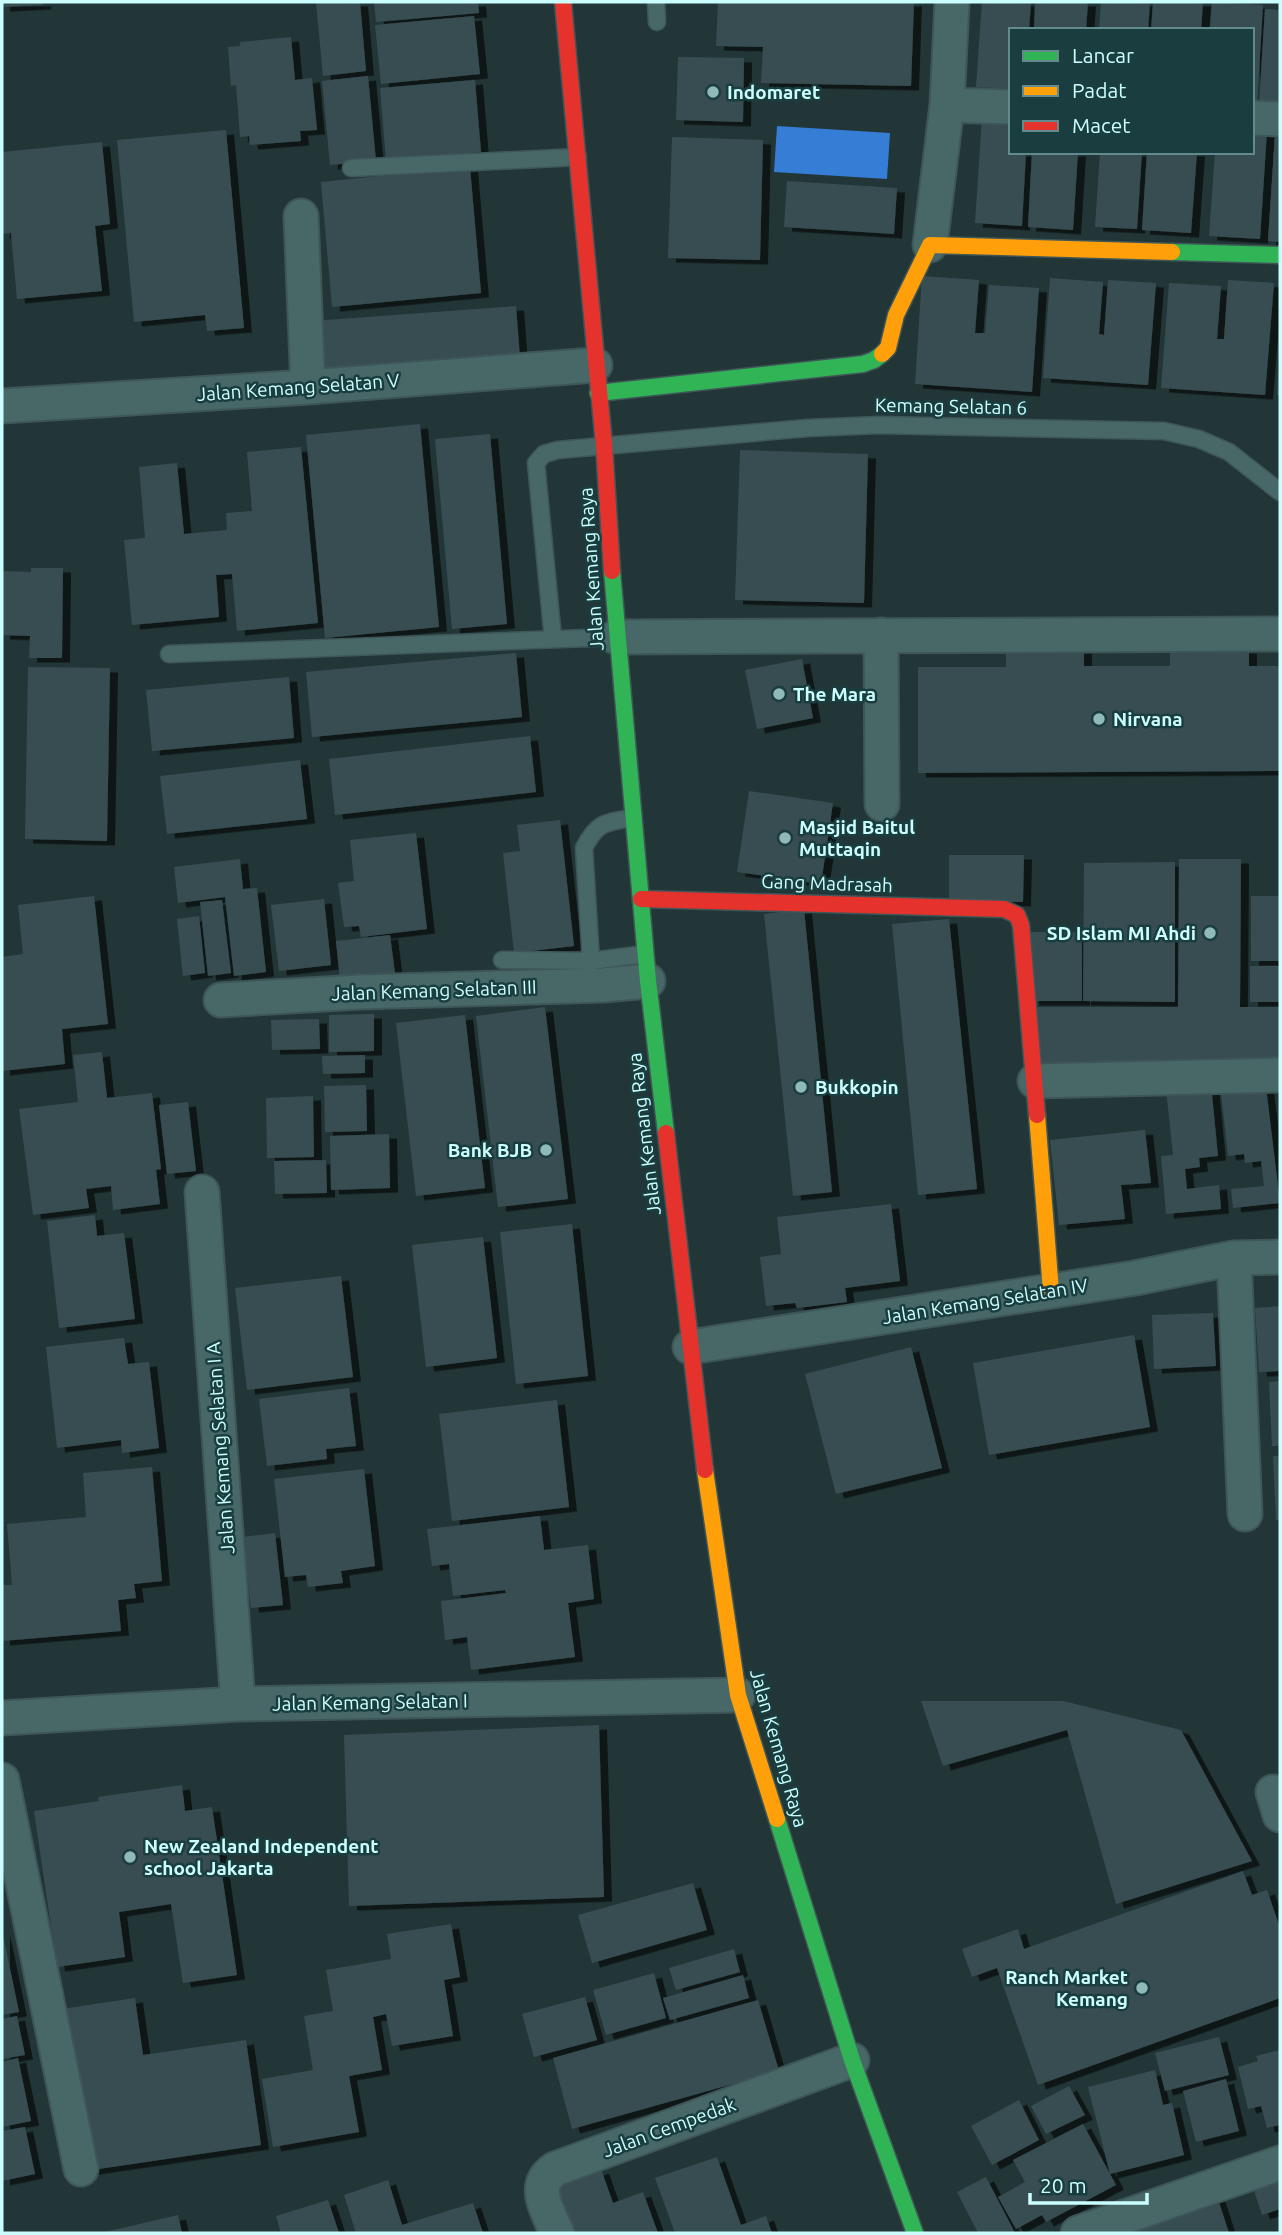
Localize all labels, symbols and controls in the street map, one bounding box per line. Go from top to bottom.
legend [1009,28,1254,154]
text: Lancar [1072,43,1134,67]
text: Padat [1072,78,1127,102]
place label: Indomaret [727,81,820,103]
marker: Indomaret [705,84,721,100]
text: Macet [1072,113,1131,137]
street label: Jalan Kemang Selatan V [196,369,400,405]
street label: Kemang Selatan 6 [875,394,1027,418]
street label: Jalan Kemang Raya [574,487,608,651]
place label: The Mara [793,683,876,705]
marker: The Mara [771,686,787,702]
place label: Nirvana [1113,708,1183,730]
marker: Nirvana [1091,711,1107,727]
place label: Masjid Baitul Muttaqin [799,816,915,860]
marker: Masjid Baitul Muttaqin [777,830,793,846]
street label: Gang Madrasah [761,870,893,896]
place label: SD Islam MI Ahdi [1047,922,1196,944]
marker: SD Islam MI Ahdi [1202,925,1218,941]
street label: Jalan Kemang Selatan III [331,975,537,1005]
street label: Jalan Kemang Raya [623,1051,665,1217]
place label: Bukkopin [815,1076,899,1098]
marker: Bukkopin [793,1079,809,1095]
place label: Bank BJB [448,1139,532,1161]
marker: Bank BJB [538,1142,554,1158]
street label: Jalan Kemang Selatan IV [881,1274,1089,1328]
street label: Jalan Kemang Selatan I A [202,1341,238,1555]
street label: Jalan Kemang Raya [746,1666,812,1830]
street label: Jalan Kemang Selatan I [272,1689,468,1715]
place label: New Zealand Independent school Jakarta [144,1835,379,1879]
marker: New Zealand Independent school Jakarta [122,1849,138,1865]
place label: Ranch Market Kemang [1005,1966,1128,2010]
marker: Ranch Market Kemang [1134,1980,1150,1996]
street label: Jalan Cempedak [600,2093,739,2161]
scale bar [1030,2162,1147,2206]
text: 20 m [1040,2173,1087,2197]

